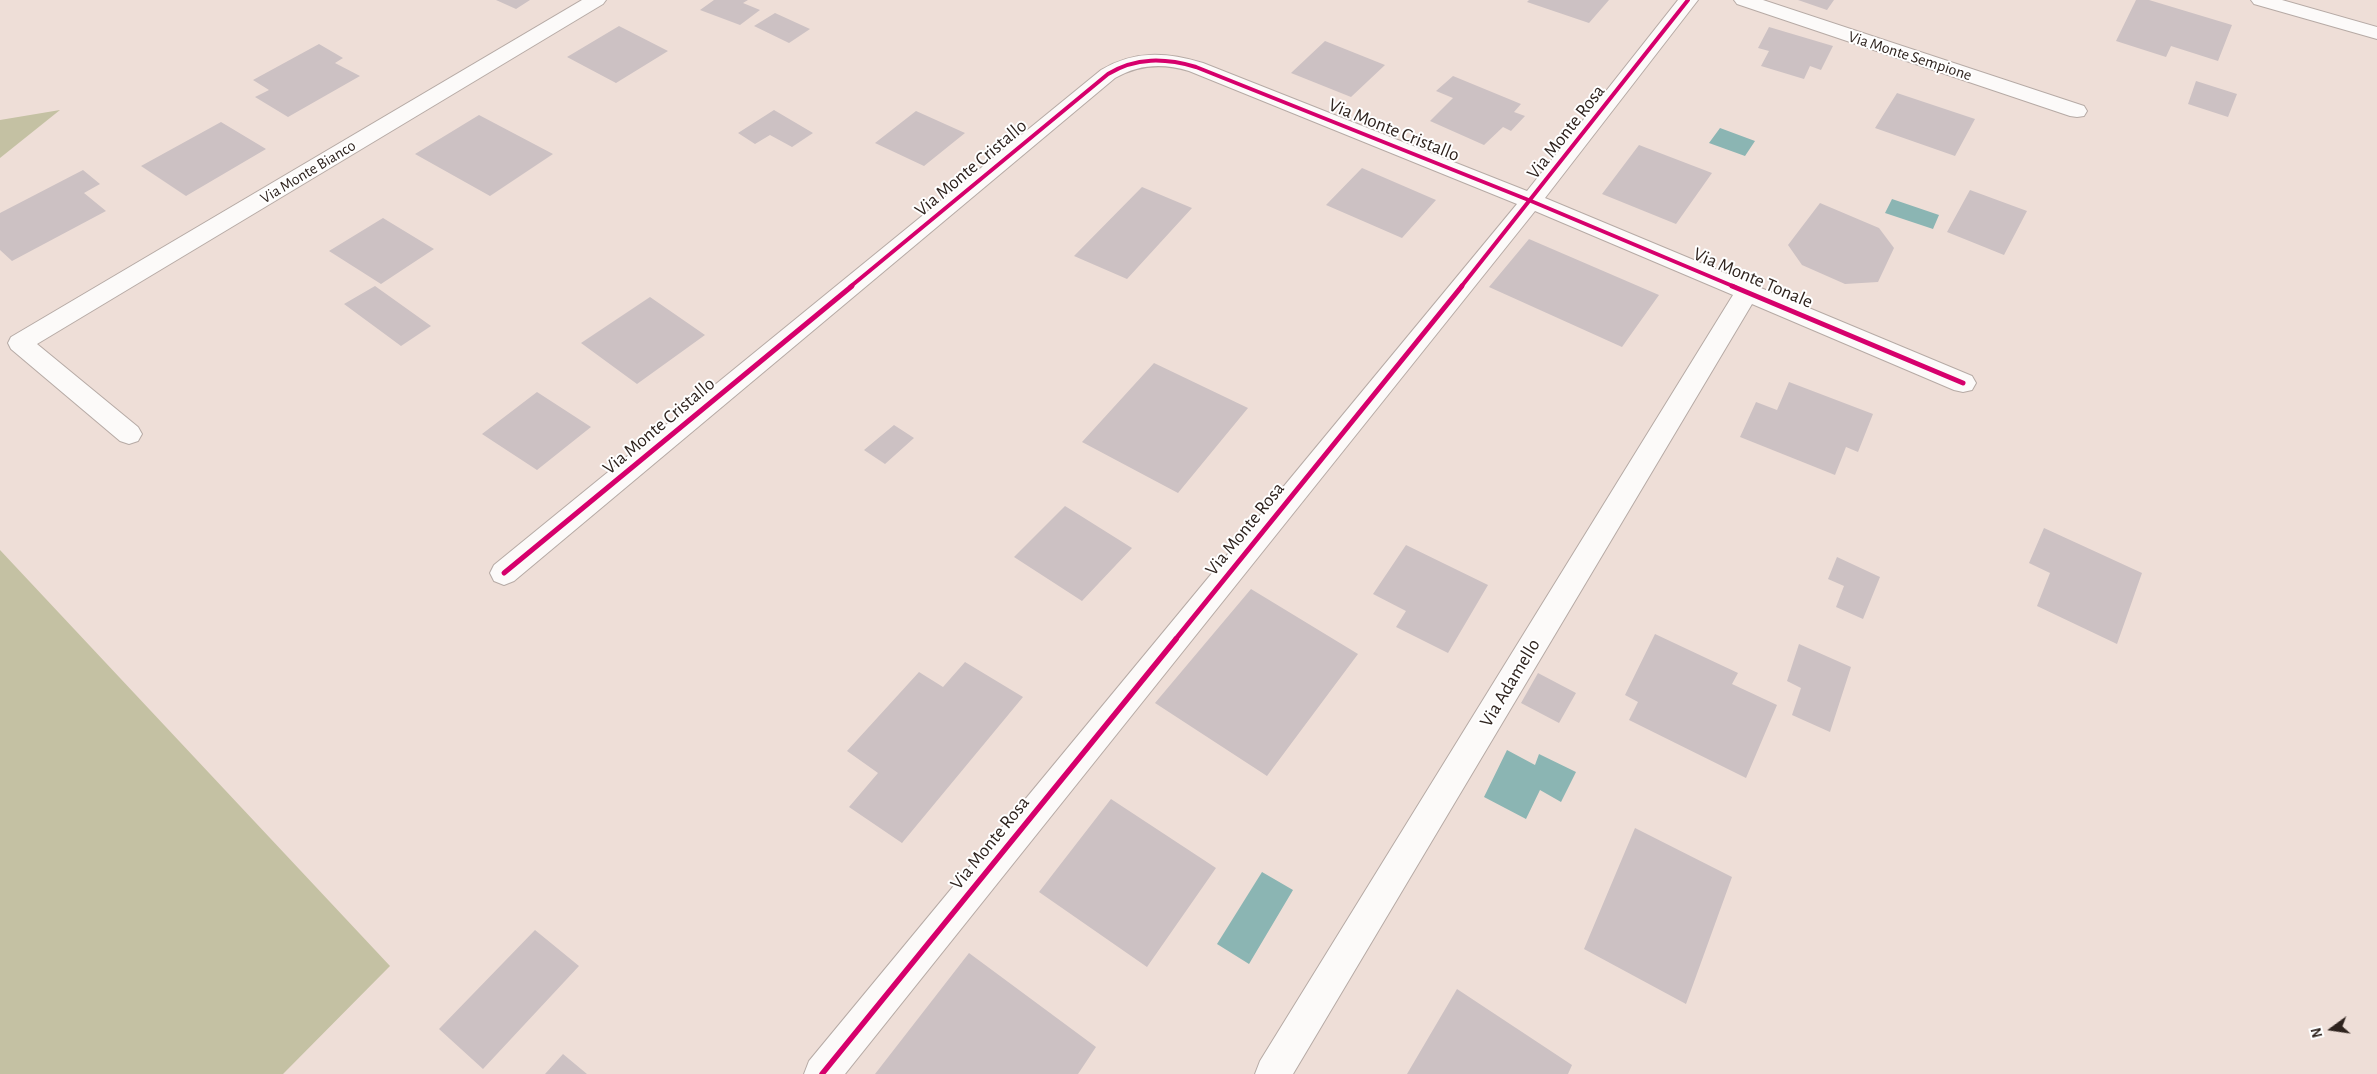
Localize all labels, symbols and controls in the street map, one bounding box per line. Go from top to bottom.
street label: Via Monte Sempione [1846,27,1974,85]
street label: Via Monte Rosa [1522,80,1610,184]
street label: Via Monte Cristallo [1325,93,1463,167]
street label: Via Monte Cristallo [910,115,1032,221]
street label: Via Monte Bianco [257,136,359,208]
street label: Via Monte Tonale [1690,243,1816,313]
street label: Via Monte Cristallo [598,373,720,479]
street label: Via Monte Rosa [1200,478,1290,580]
street label: Via Adamello [1475,635,1545,731]
street label: Via Monte Rosa [945,792,1035,894]
north arrow [2307,1004,2357,1054]
text: N [2309,1026,2325,1039]

